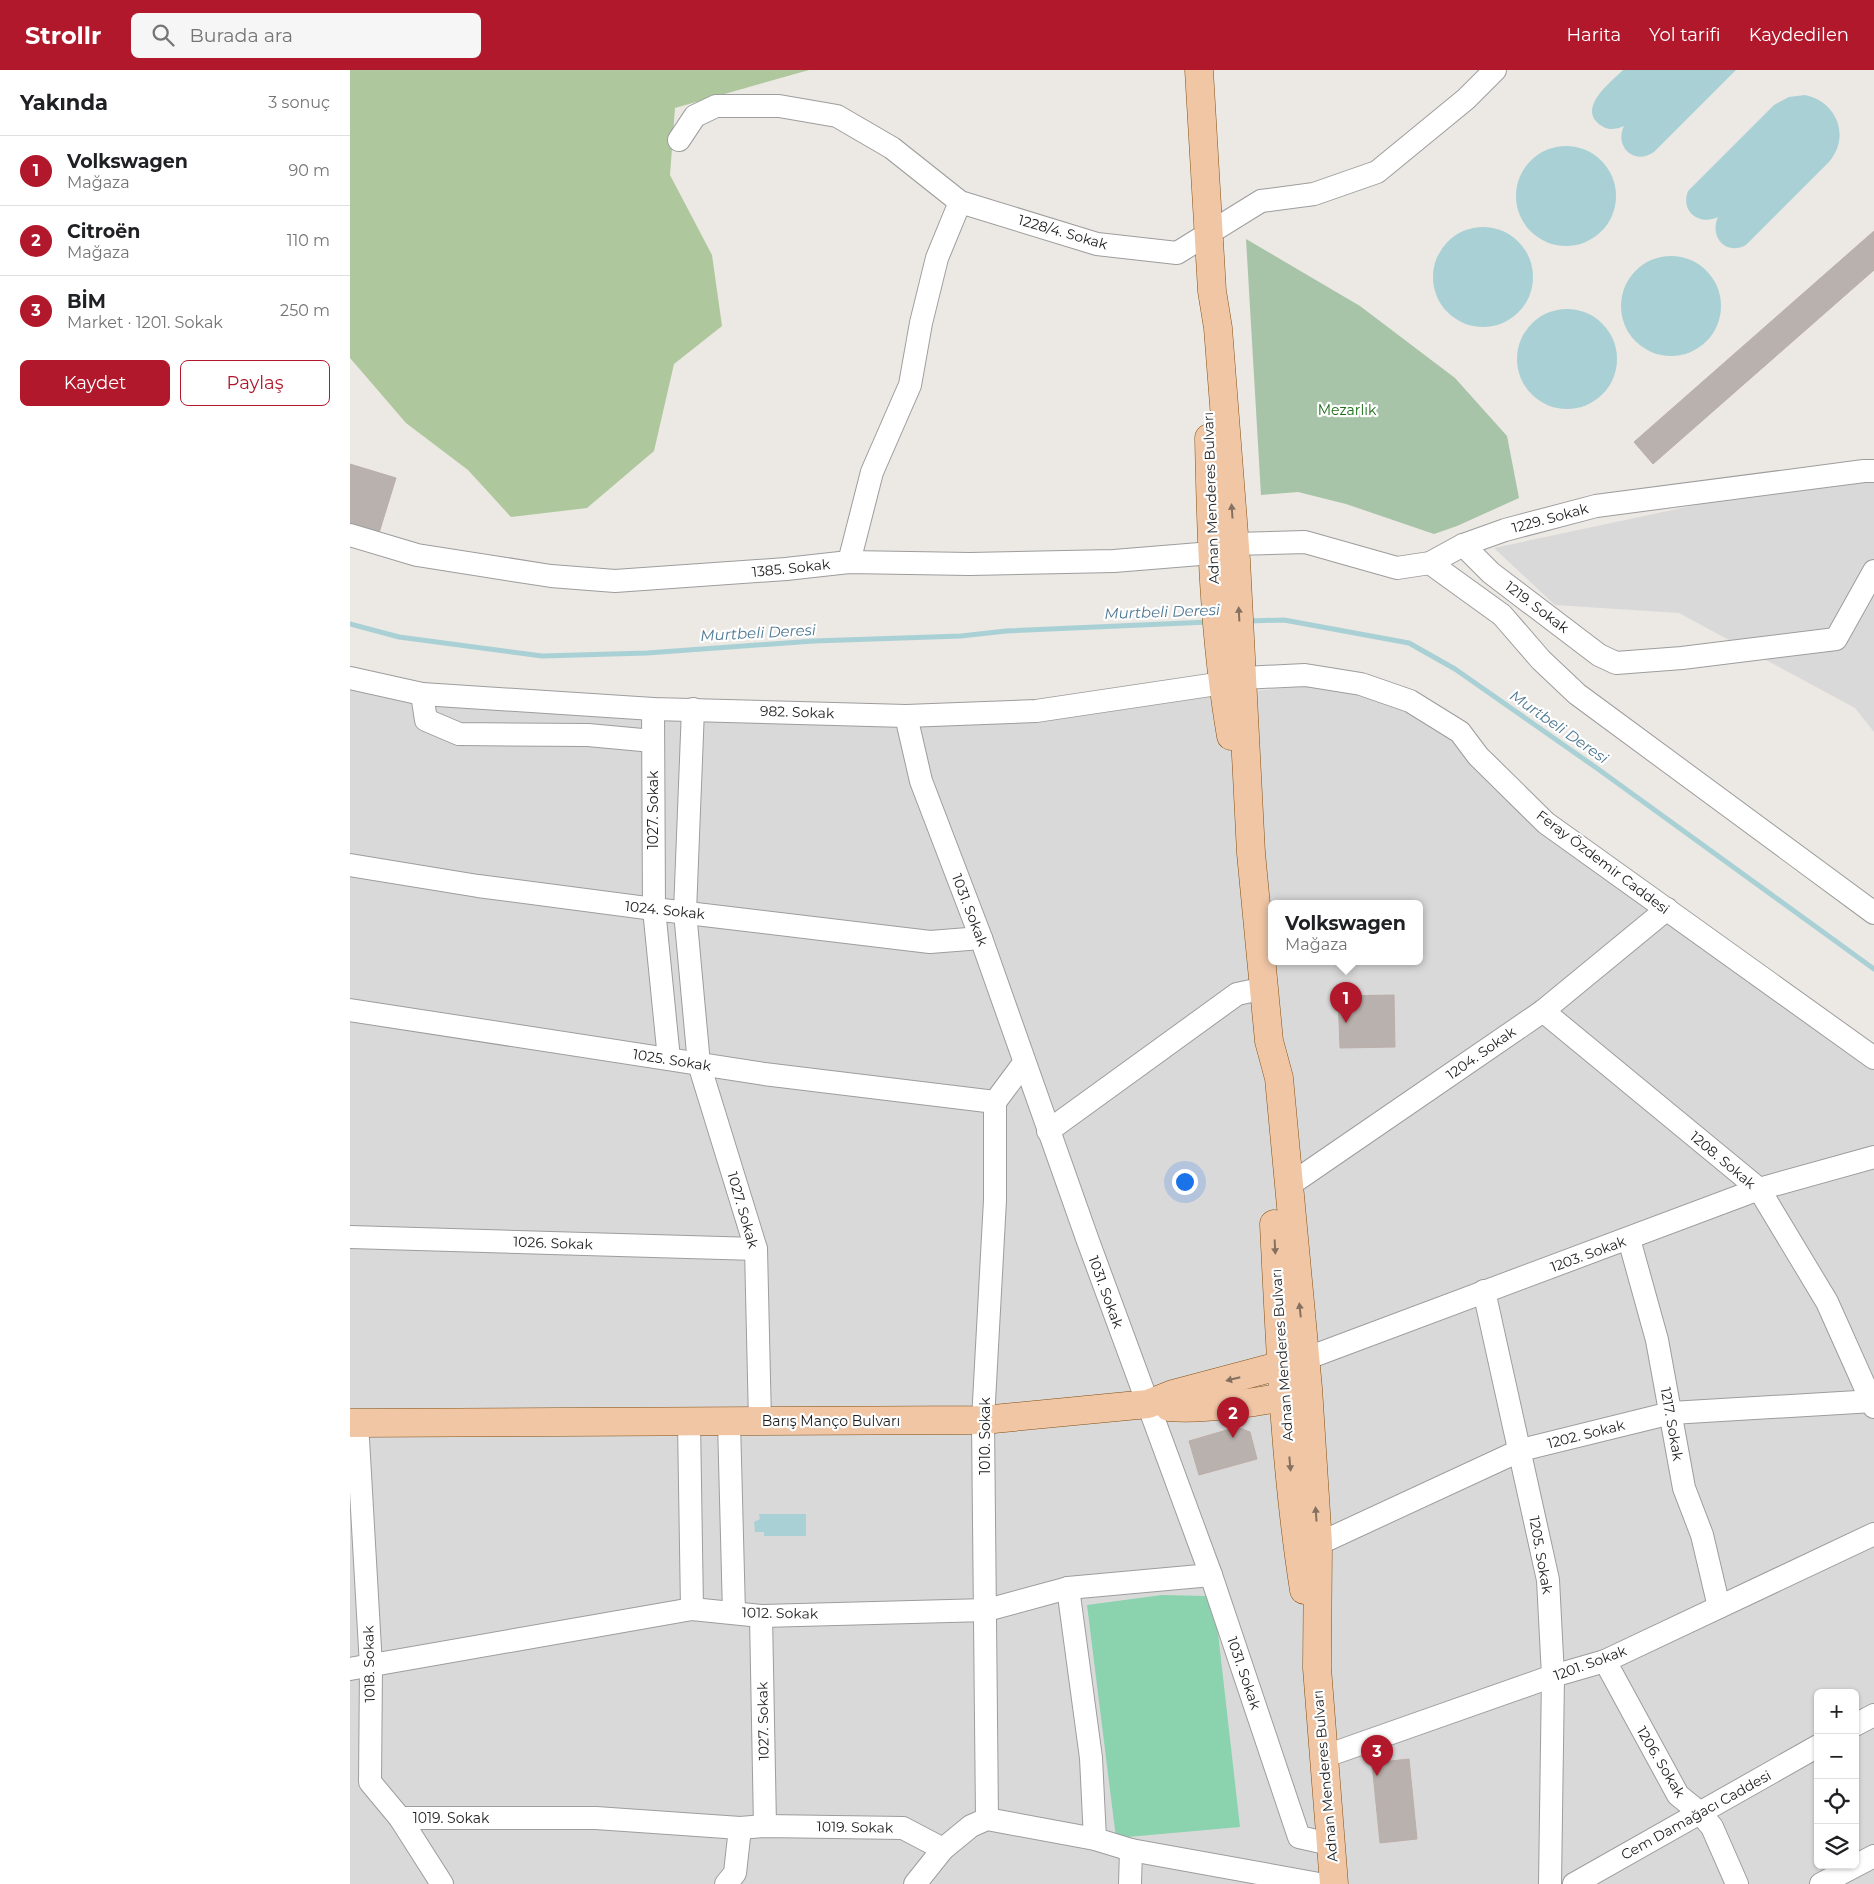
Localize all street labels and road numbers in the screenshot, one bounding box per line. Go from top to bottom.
street label: 1228/4. Sokak [1016,211,1110,254]
street label: Adnan Menderes Bulvarı [1199,411,1223,585]
street label: 1229. Sokak [1510,499,1591,537]
street label: 1385. Sokak [751,555,832,581]
street label: 1219. Sokak [1502,577,1573,637]
street label: 982. Sokak [759,702,835,722]
street label: 1027. Sokak [644,770,662,849]
street label: Feray Özdemir Caddesi [1533,806,1673,918]
street label: 1031. Sokak [948,871,992,949]
street label: 1024. Sokak [624,897,707,923]
street label: 1204. Sokak [1443,1022,1520,1084]
street label: 1025. Sokak [632,1045,713,1075]
street label: 1208. Sokak [1686,1127,1760,1193]
street label: 1027. Sokak [724,1170,763,1251]
street label: 1203. Sokak [1548,1232,1629,1276]
street label: 1026. Sokak [513,1233,594,1253]
street label: 1031. Sokak [1085,1253,1128,1331]
street label: Adnan Menderes Bulvarı [1267,1268,1297,1442]
street label: 1217. Sokak [1657,1386,1687,1463]
street label: 1010. Sokak [976,1397,994,1475]
street label: Barış Manço Bulvarı [762,1412,900,1430]
street label: 1202. Sokak [1545,1416,1627,1452]
street label: 1205. Sokak [1525,1515,1557,1596]
street label: 1012. Sokak [742,1603,819,1623]
street label: 1018. Sokak [359,1625,379,1703]
street label: 1031. Sokak [1223,1634,1265,1712]
street label: 1201. Sokak [1551,1641,1629,1684]
street label: 1027. Sokak [753,1681,773,1760]
street label: Adnan Menderes Bulvarı [1309,1689,1341,1863]
street label: 1206. Sokak [1633,1723,1690,1801]
street label: Cem Damağacı Caddesi [1618,1766,1774,1864]
street label: 1019. Sokak [413,1809,490,1827]
street label: 1019. Sokak [817,1817,894,1837]

